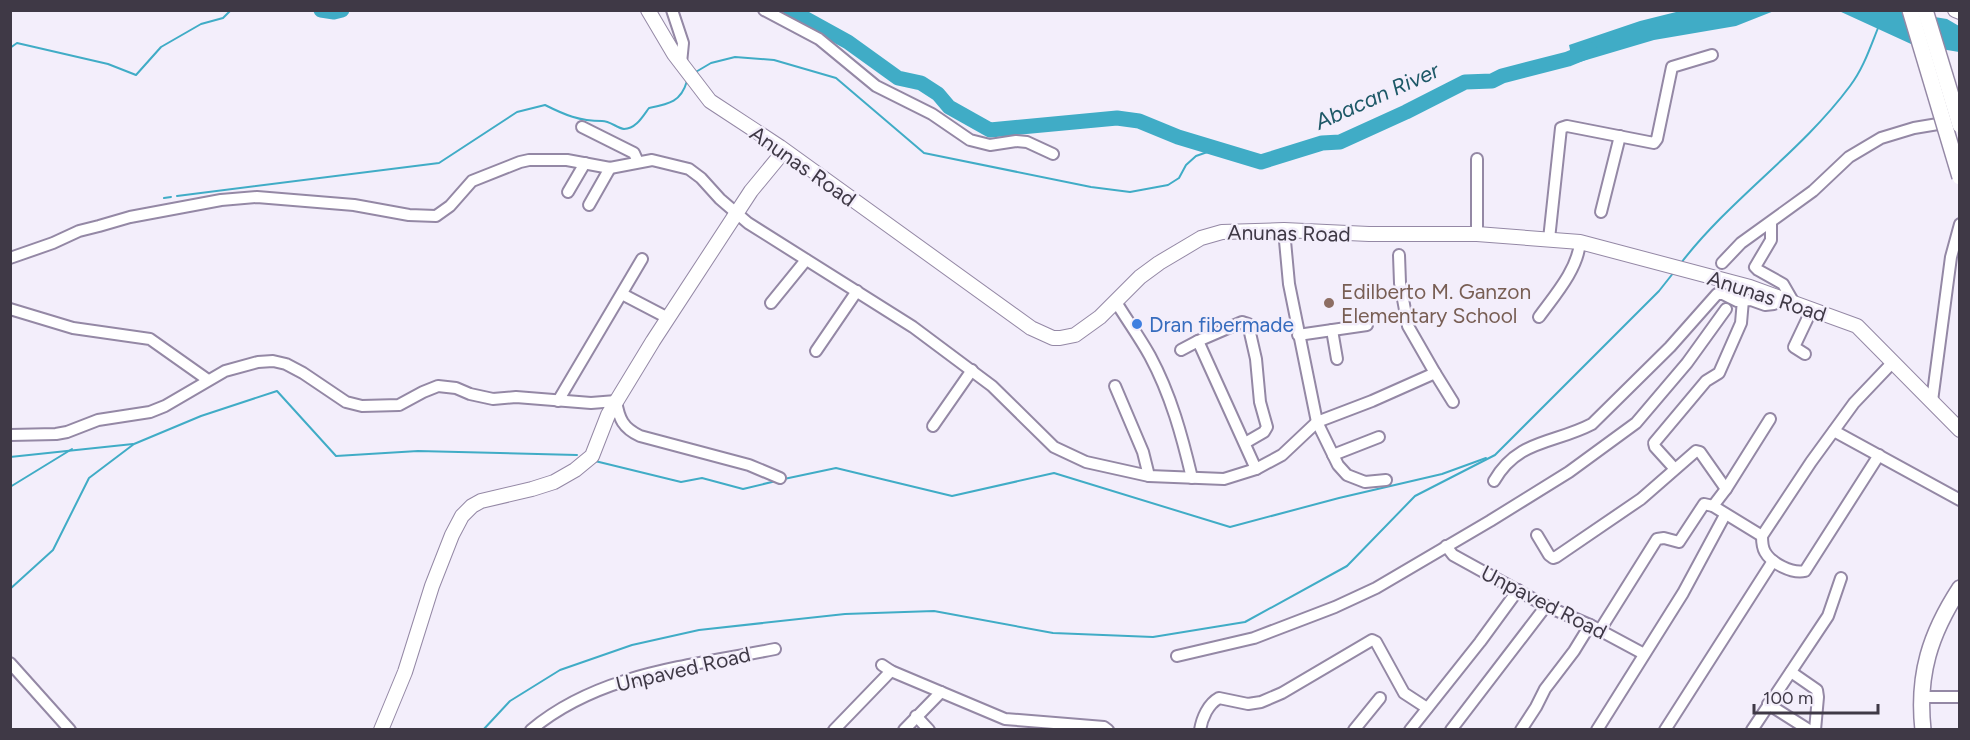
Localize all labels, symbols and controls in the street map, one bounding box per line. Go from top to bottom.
water label: Abacan River [1310,56,1445,136]
street label: Anunas Road [745,120,861,212]
street label: Anunas Road [1227,219,1351,247]
street label: Anunas Road [1704,265,1830,327]
place label: Edilberto M. Ganzon Elementary School [1341,279,1531,328]
marker: Edilberto M. Ganzon Elementary School [1322,296,1336,310]
place label: Dran fibermade [1149,312,1294,337]
marker: Dran fibermade [1130,317,1144,331]
street label: Unpaved Road [1477,560,1611,644]
street label: Unpaved Road [613,641,753,697]
scale bar [1754,677,1878,715]
text: 100 m [1763,687,1813,709]

